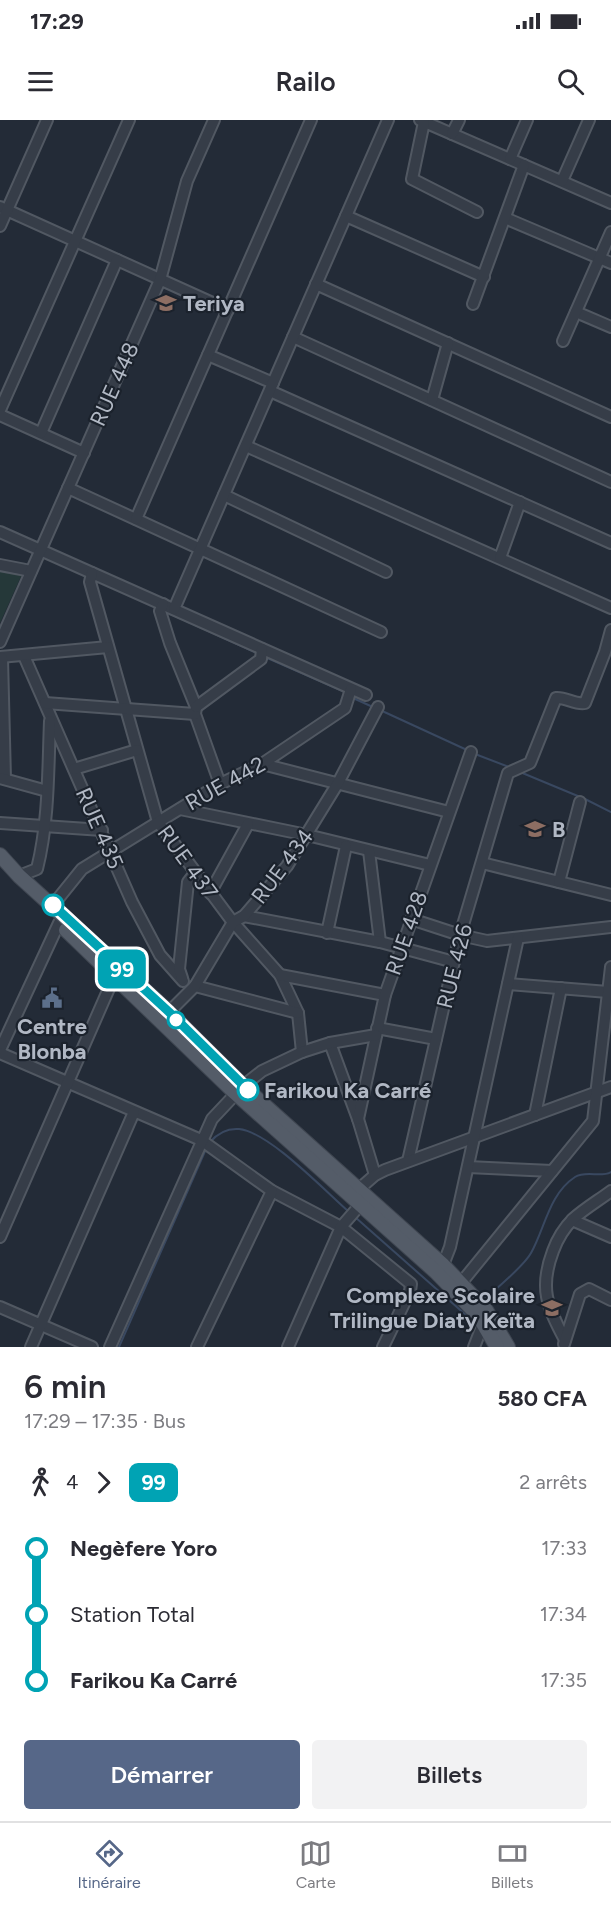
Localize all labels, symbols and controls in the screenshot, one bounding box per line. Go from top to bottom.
text: 17:29 [30,8,84,35]
icon: menu [24,65,57,98]
text: Railo [275,65,336,98]
icon: search [554,65,587,98]
place label: Teriya [183,290,245,317]
school or university icon: Teriya [154,291,178,315]
street label: RUE 448 [84,338,145,430]
street label: RUE 442 [180,750,270,816]
street label: RUE 435 [70,783,129,873]
place label: B [552,816,565,843]
school or university icon: B [523,817,547,841]
street label: RUE 437 [152,820,224,905]
street label: RUE 434 [245,823,319,909]
street label: RUE 428 [380,888,433,979]
unlabelled marker [42,894,64,916]
street label: RUE 426 [431,921,478,1011]
line badge: 99 [95,950,149,988]
text: 99 [110,957,134,982]
public building icon: Centre Blonba [40,986,64,1010]
unlabelled marker [167,1011,185,1029]
place label: Centre Blonba [17,1013,87,1065]
place label: Farikou Ka Carré [264,1077,431,1104]
marker: Farikou Ka Carré [237,1079,259,1101]
place label: Complexe Scolaire Trilingue Diaty Keïta [330,1282,535,1334]
school or university icon: Complexe Scolaire Trilingue Diaty Keïta [540,1296,564,1320]
text: 6 min [24,1367,106,1406]
text: 580 CFA [497,1385,587,1412]
text: 17:29 – 17:35 · Bus [24,1409,186,1433]
icon: walk [24,1466,57,1499]
icon: forward [87,1466,120,1499]
text: 4 [66,1470,78,1494]
text: 99 [141,1470,166,1495]
text: 2 arrêts [519,1470,587,1494]
text: Negèfere Yoro [70,1535,217,1562]
text: 17:33 [541,1536,587,1560]
text: Station Total [70,1601,195,1628]
text: 17:34 [540,1602,587,1626]
text: Farikou Ka Carré [70,1667,237,1694]
text: 17:35 [541,1668,587,1692]
button: Démarrer [24,1740,300,1809]
button: Billets [312,1740,587,1809]
tab: Itinéraire [78,1837,141,1892]
tab: Carte [296,1837,336,1892]
tab: Billets [491,1837,533,1892]

